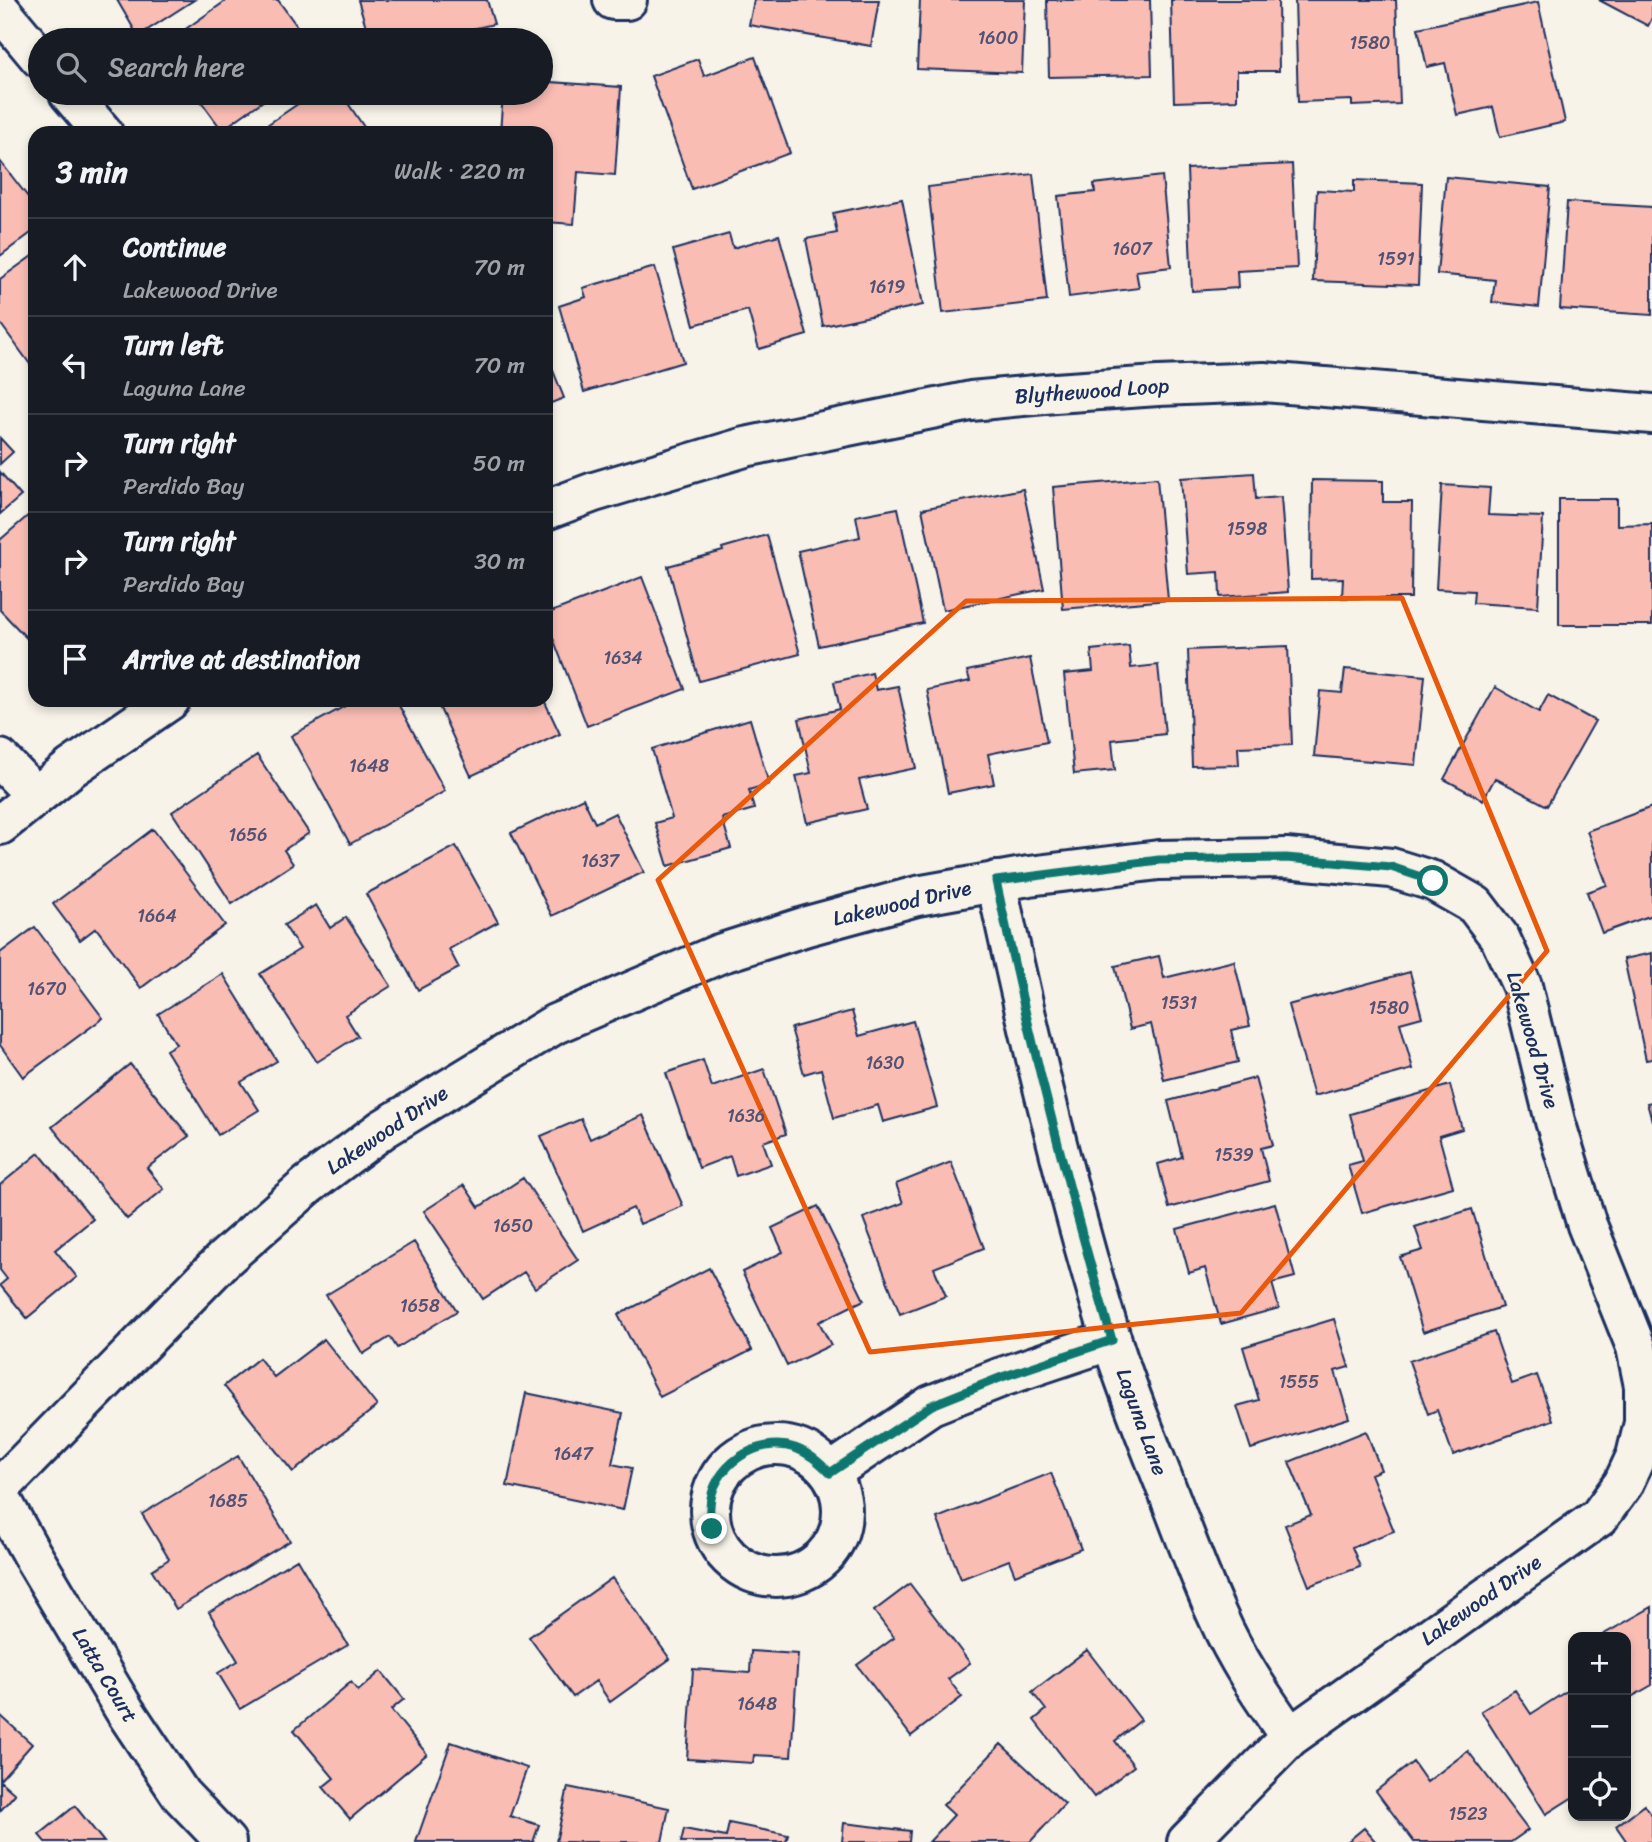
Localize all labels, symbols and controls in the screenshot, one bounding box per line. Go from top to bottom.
house number: 1600 [978,22,1018,54]
house number: 1580 [1350,27,1390,59]
search box [28,28,553,105]
text: Search here [108,44,245,90]
icon: search [52,48,90,86]
text: 3 min [56,145,128,199]
text: Walk · 220 m [394,151,525,192]
text: Continue [123,224,226,270]
house number: 1607 [1112,233,1154,265]
house number: 1591 [1377,243,1415,275]
text: 70 m [474,247,525,288]
icon: ahead [56,248,94,286]
text: Lakewood Drive [123,270,278,311]
house number: 1619 [869,271,905,303]
text: Turn left [123,322,223,368]
text: 70 m [474,345,525,386]
icon: left [56,346,94,384]
street label: Blythewood Loop [1014,367,1170,415]
text: Laguna Lane [123,368,246,409]
text: Turn right [123,420,236,466]
text: 50 m [473,443,525,484]
icon: right [56,444,94,482]
text: Perdido Bay [123,466,244,507]
house number: 1598 [1227,513,1267,545]
text: Turn right [123,518,236,564]
text: 30 m [474,541,525,582]
icon: right [56,542,94,580]
text: Perdido Bay [123,564,244,605]
text: Arrive at destination [123,636,360,682]
icon: arrive [56,640,94,678]
house number: 1634 [603,642,643,674]
house number: 1648 [349,750,389,782]
house number: 1656 [228,819,268,851]
house number: 1637 [581,845,621,877]
route start [1417,865,1448,896]
street label: Lakewood Drive [829,869,975,937]
house number: 1664 [137,900,177,932]
street label: Lakewood Drive [1495,967,1571,1113]
house number: 1670 [27,973,67,1005]
house number: 1531 [1161,987,1197,1019]
house number: 1580 [1369,992,1409,1024]
house number: 1630 [865,1047,905,1079]
street label: Lakewood Drive [318,1075,456,1185]
house number: 1636 [727,1100,765,1132]
house number: 1539 [1214,1139,1254,1171]
house number: 1650 [493,1210,533,1242]
house number: 1658 [400,1290,440,1322]
street label: Laguna Lane [1105,1363,1179,1481]
house number: 1555 [1279,1366,1319,1398]
house number: 1647 [553,1438,594,1470]
house number: 1685 [208,1485,248,1517]
route end [696,1513,727,1544]
street label: Lakewood Drive [1412,1544,1550,1656]
street label: Latta Court [61,1620,149,1730]
map controls [1568,1632,1631,1821]
button: + [1568,1632,1631,1695]
house number: 1648 [737,1688,777,1720]
button: − [1568,1695,1631,1758]
button: locate [1568,1758,1631,1821]
house number: 1523 [1449,1798,1488,1830]

